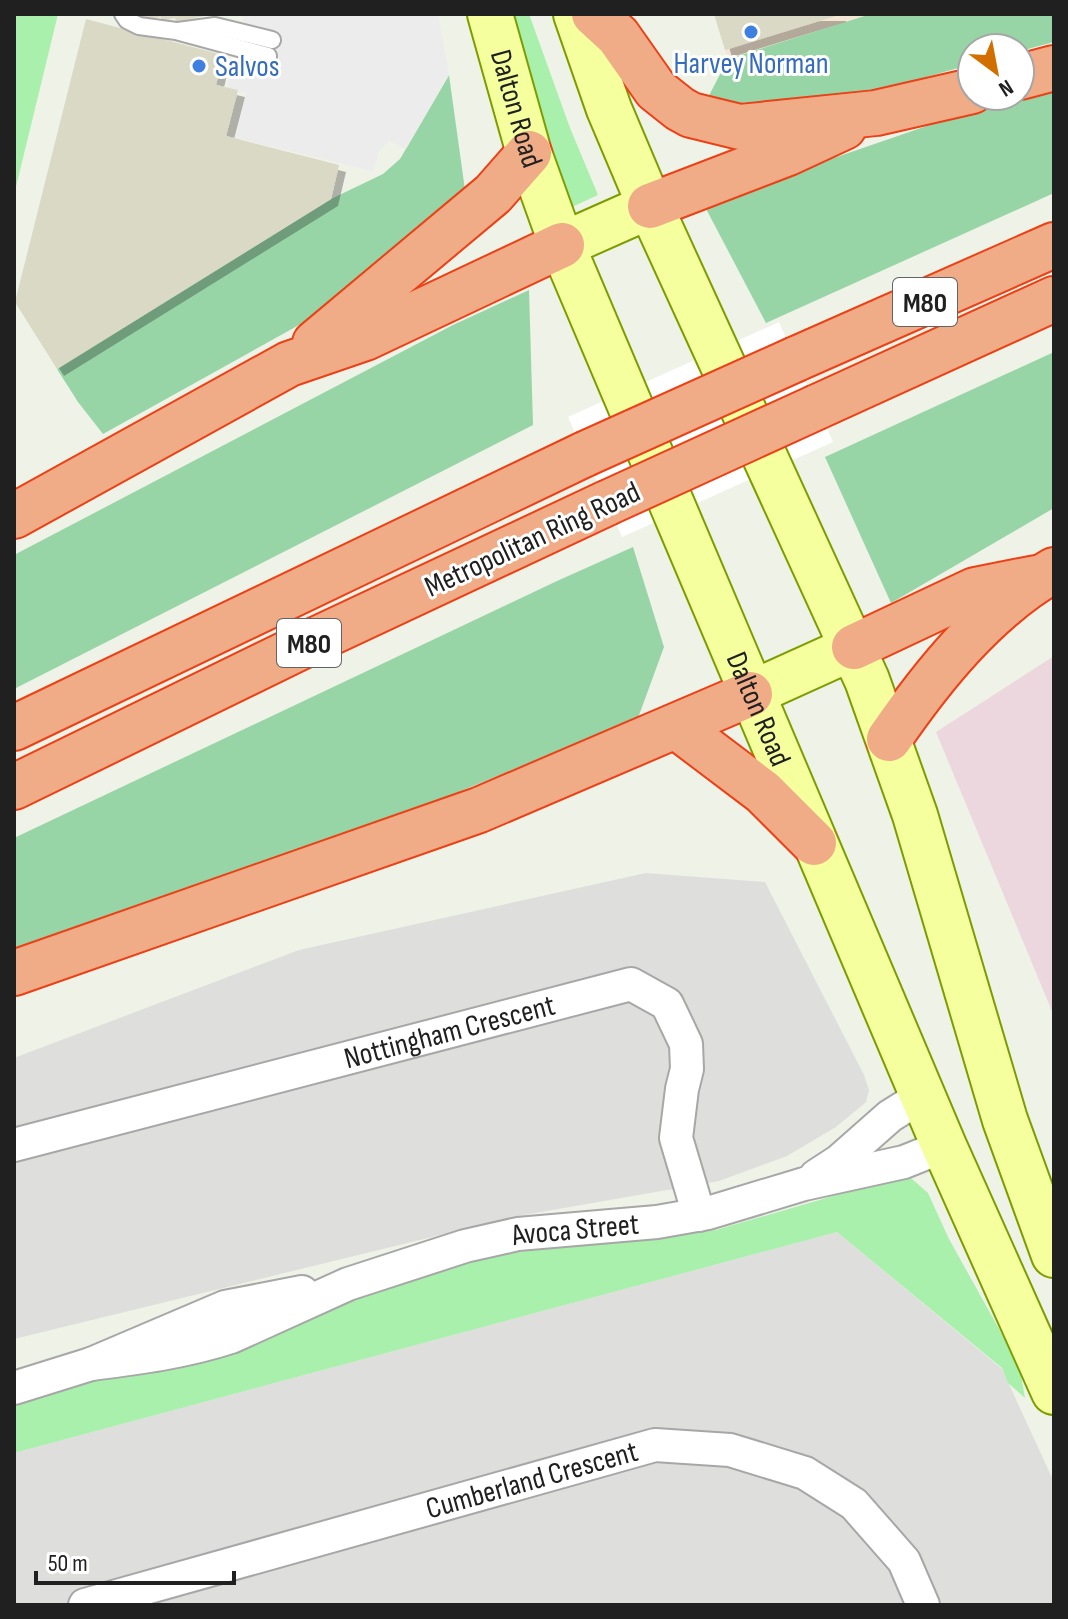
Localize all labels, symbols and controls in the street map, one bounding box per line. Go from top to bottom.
marker: Harvey Norman [742,23,760,41]
north arrow [956,32,1036,112]
street label: Dalton Road [482,46,550,173]
place label: Harvey Norman [673,46,829,82]
place label: Salvos [215,49,280,85]
marker: Salvos [190,57,208,75]
text: N [994,73,1018,102]
road number: M80 [893,278,957,326]
street label: Metropolitan Ring Road [419,474,646,606]
road number: M80 [277,619,341,667]
street label: Dalton Road [718,647,798,772]
street label: Nottingham Crescent [340,988,559,1077]
street label: Avoca Street [507,1207,640,1254]
street label: Cumberland Crescent [422,1434,642,1527]
scale bar [36,1535,234,1585]
text: 50 m [48,1549,88,1578]

